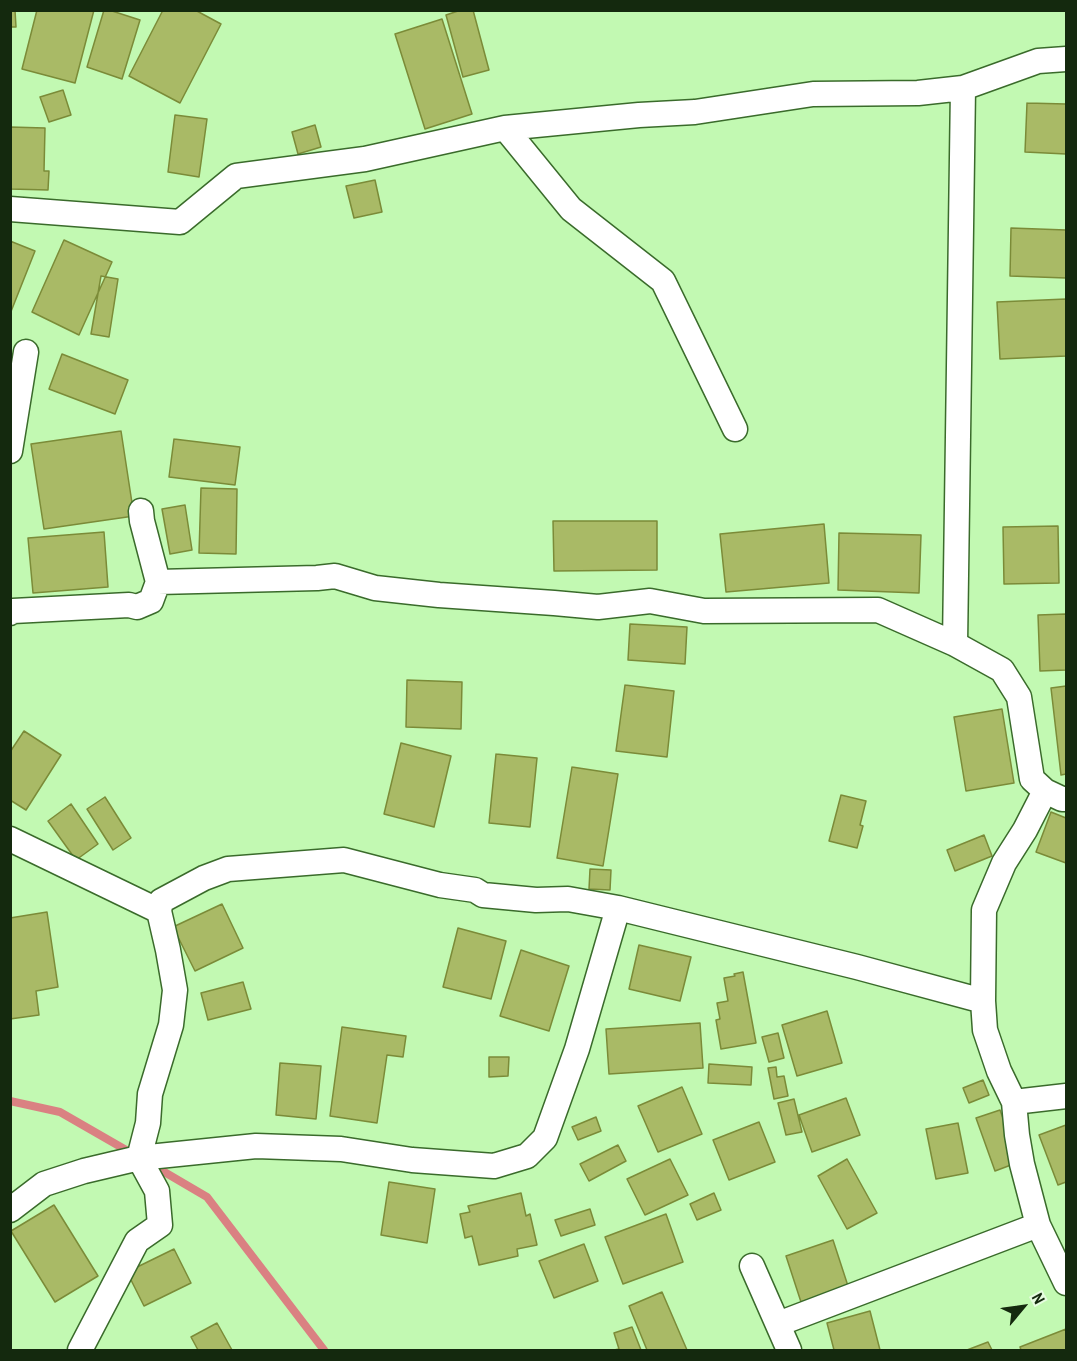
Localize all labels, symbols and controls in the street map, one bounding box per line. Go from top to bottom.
north arrow [993,1277,1053,1337]
text: N [1027,1289,1051,1308]

